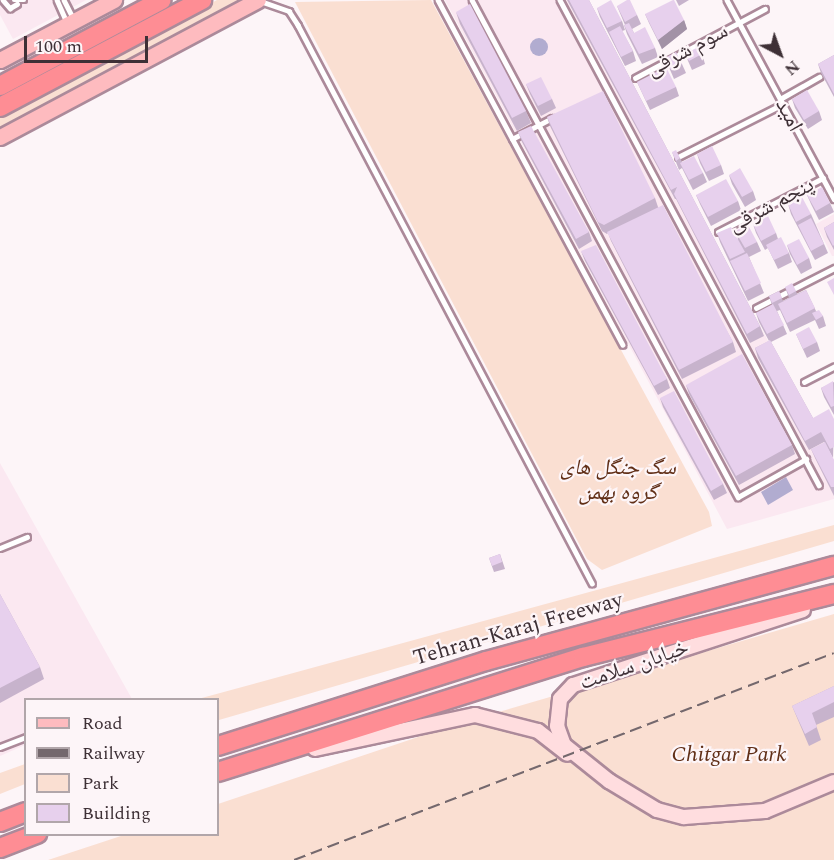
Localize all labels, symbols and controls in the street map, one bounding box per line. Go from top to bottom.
street label: سوم شرقی [642,18,732,82]
scale bar [27,24,152,62]
north arrow [750,24,810,84]
text: 100 m [35,33,82,60]
text: N [779,54,805,81]
street label: امید [769,94,809,136]
street label: پنجم شرقی [724,171,818,239]
park label: سگ جنگل های گروه بهمن [560,454,676,506]
street label: Tehran-Karaj Freeway [410,586,626,672]
street label: خیابان سلامت [576,634,692,696]
legend [24,698,219,836]
text: Road [82,710,123,737]
text: Railway [82,740,145,767]
park label: Chitgar Park [672,742,786,768]
text: Park [82,770,119,797]
text: Building [82,800,151,827]

